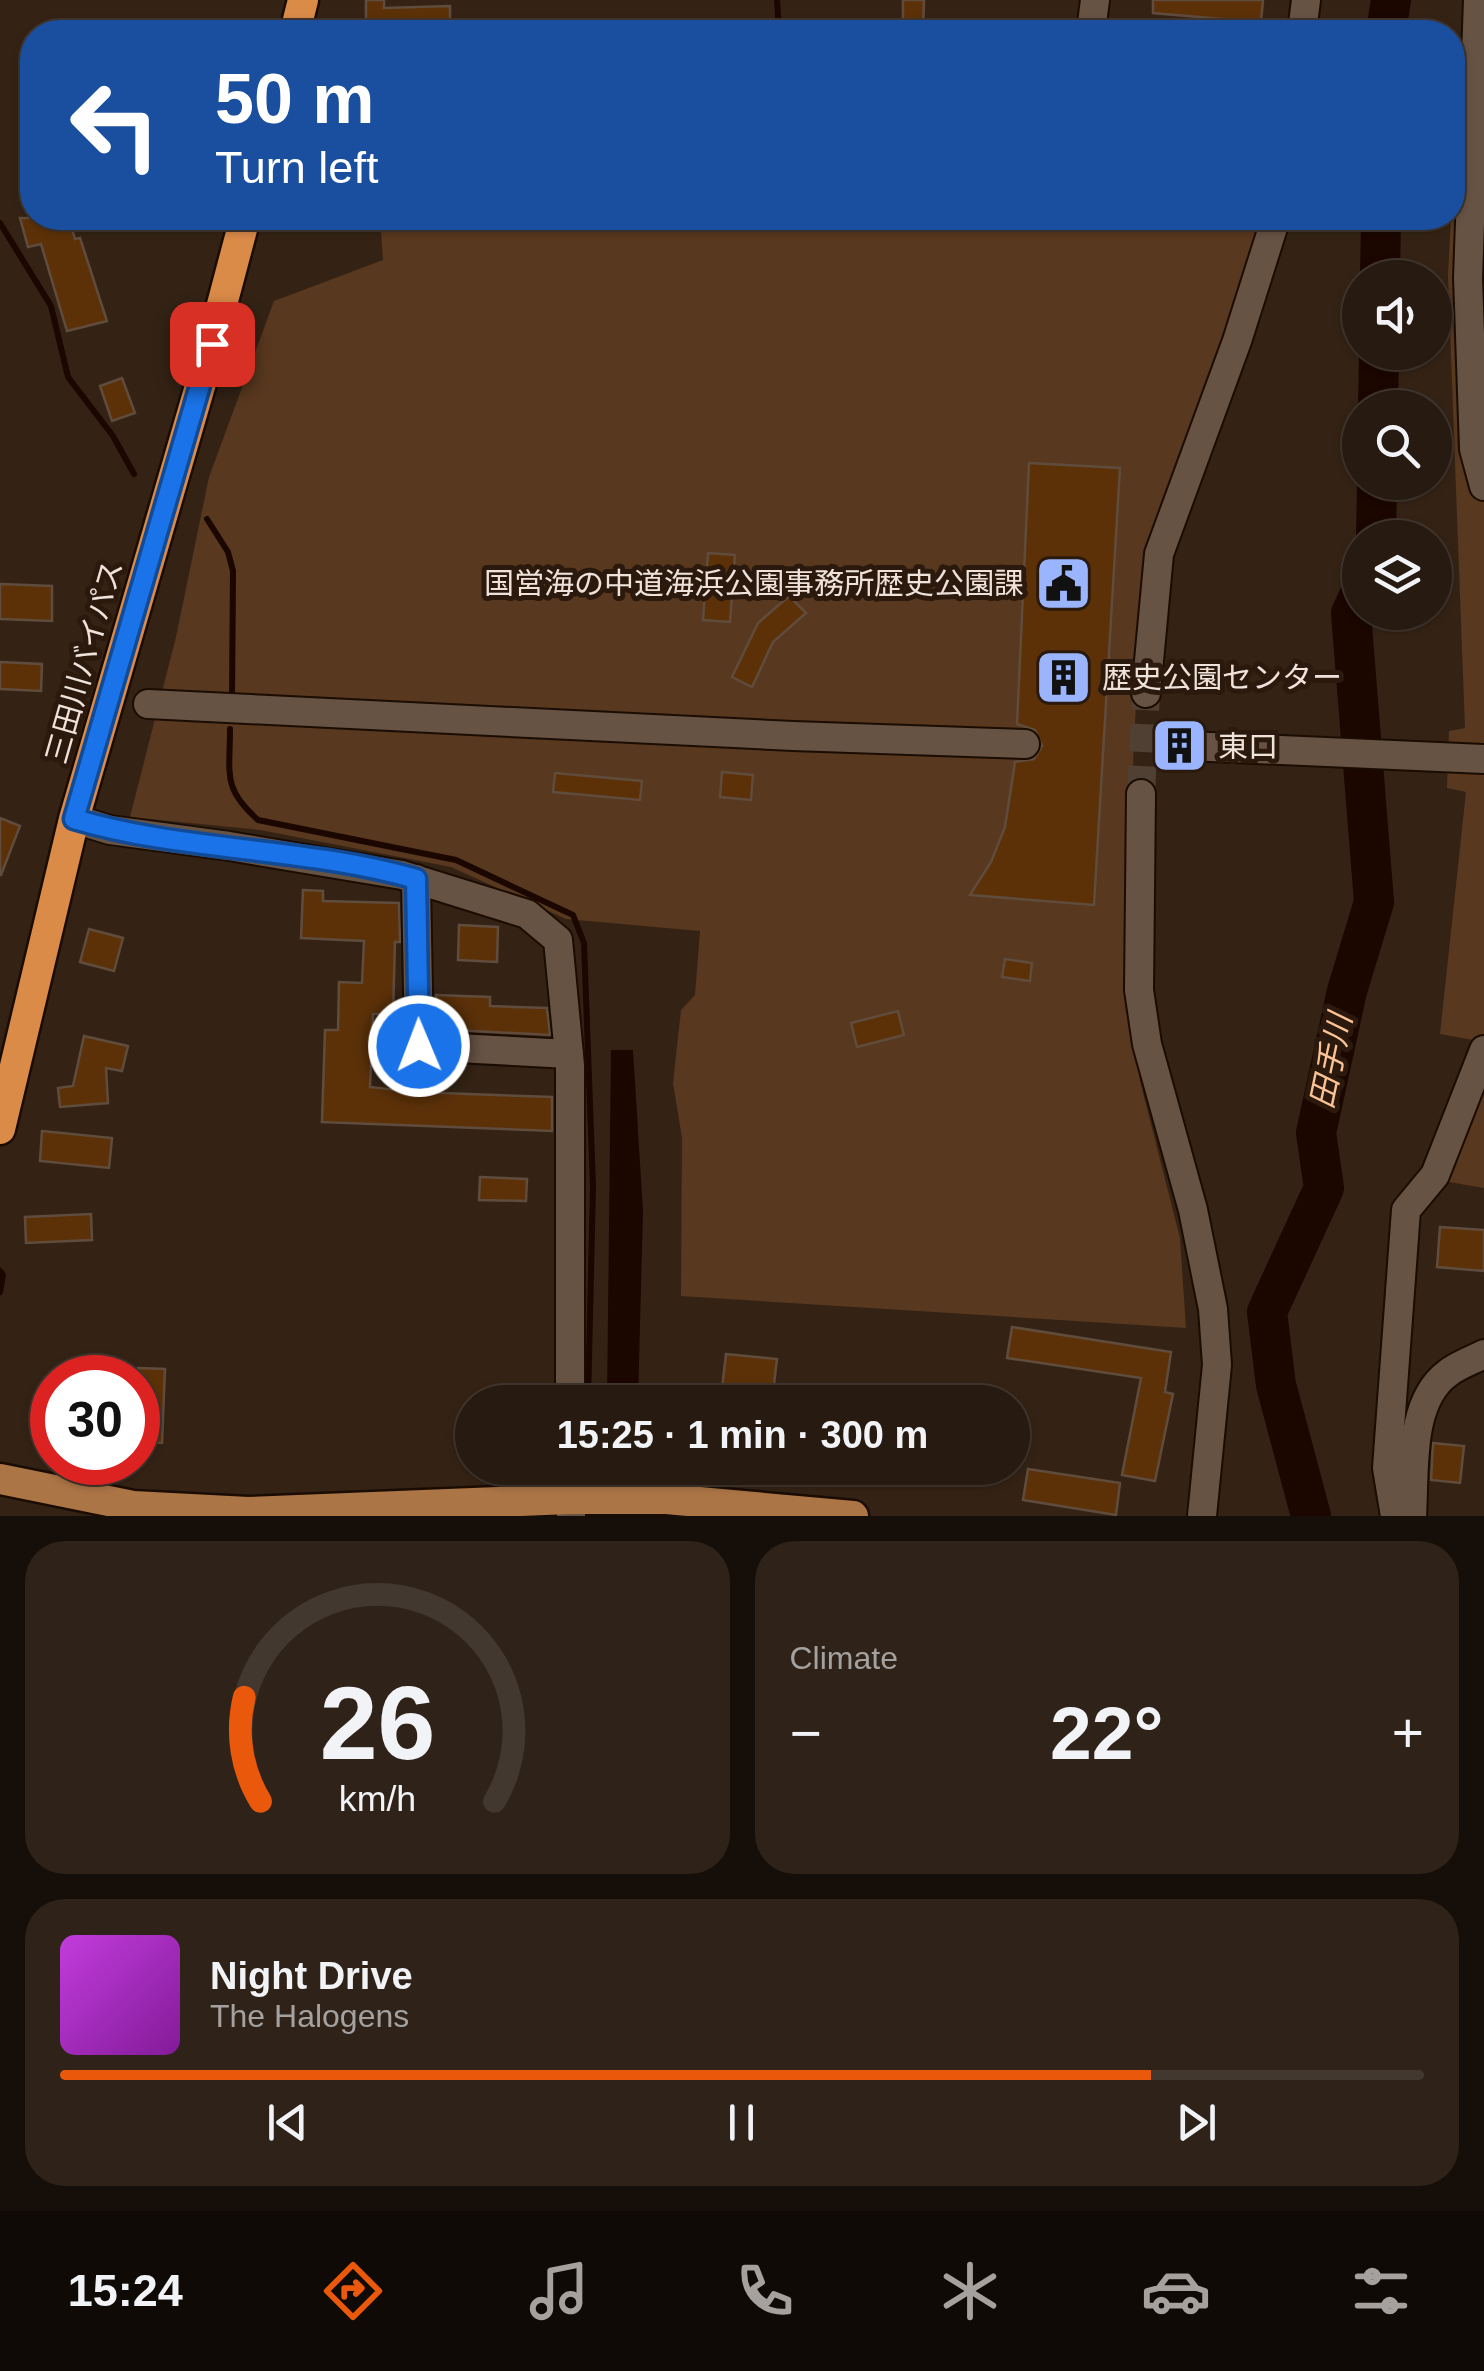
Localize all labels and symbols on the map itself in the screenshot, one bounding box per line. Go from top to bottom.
pin [170,302,255,387]
public building icon: 国営海の中道海浜公園事務所歴史公園課 [1033,553,1093,613]
street label: 三田川バイパス [39,557,129,767]
place label: 国営海の中道海浜公園事務所歴史公園課 [484,567,1024,600]
building icon: 歴史公園センター [1033,647,1093,707]
place label: 歴史公園センター [1102,661,1342,694]
building icon: 東口 [1149,716,1209,776]
place label: 東口 [1218,730,1278,763]
position arrow [367,994,471,1098]
water label: 田手川 [1303,1007,1359,1112]
speed limit sign: 30 [30,1355,160,1485]

